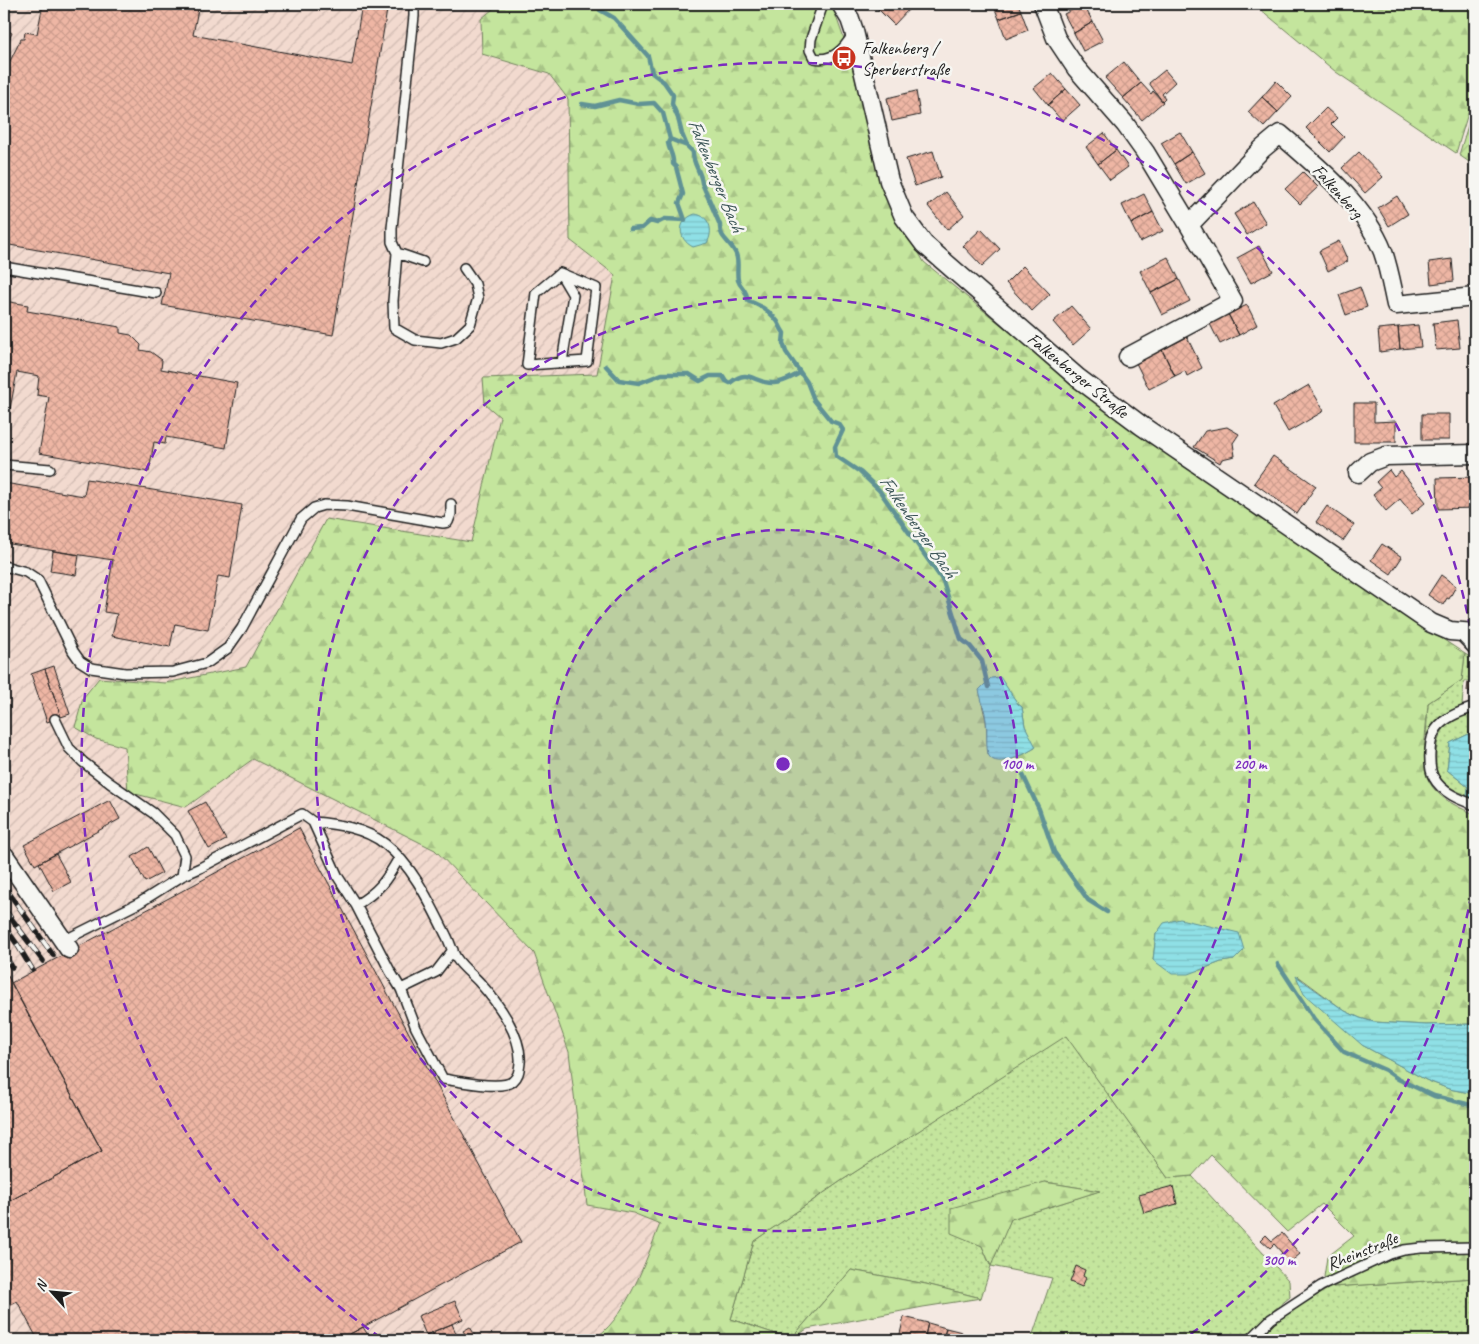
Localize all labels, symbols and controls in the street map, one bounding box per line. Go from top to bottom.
place label: Falkenberg / Sperberstraße [862,37,950,80]
bus stop icon: Falkenberg / Sperberstraße [831,45,857,71]
water label: Falkenberger Bach [683,115,750,237]
street label: Falkenberg [1308,159,1369,224]
street label: Falkenberger Straße [1023,328,1134,423]
water label: Falkenberger Bach [874,471,963,584]
centre of rings [774,755,792,773]
text: 100 m [1001,755,1035,774]
text: 200 m [1234,755,1268,774]
street label: Rheinstraße [1323,1226,1402,1275]
text: 300 m [1263,1251,1297,1270]
north arrow [28,1266,78,1316]
text: N [31,1277,51,1294]

